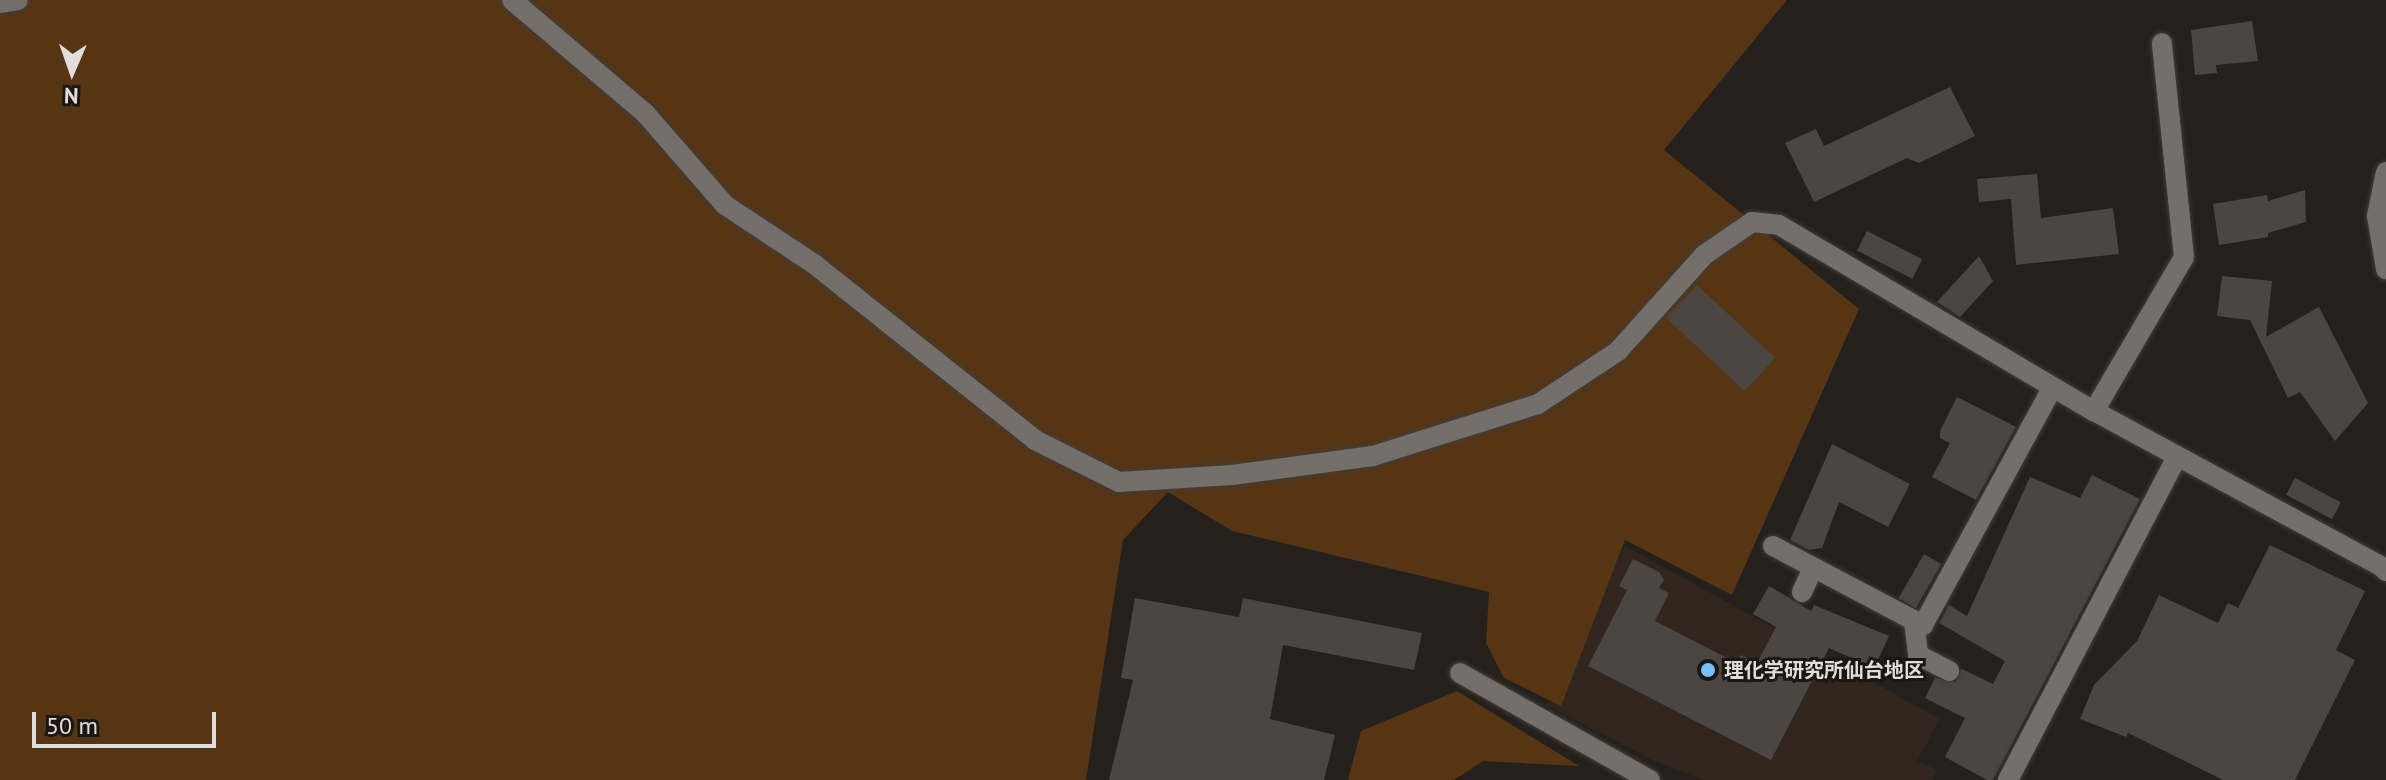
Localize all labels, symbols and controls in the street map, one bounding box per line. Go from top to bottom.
north arrow [32,32,112,112]
text: N [63,82,79,110]
place label: 理化学研究所仙台地区 [1724,658,1924,682]
marker: 理化学研究所仙台地区 [1699,661,1717,679]
scale bar [36,696,220,746]
text: 50 m [46,710,98,741]

